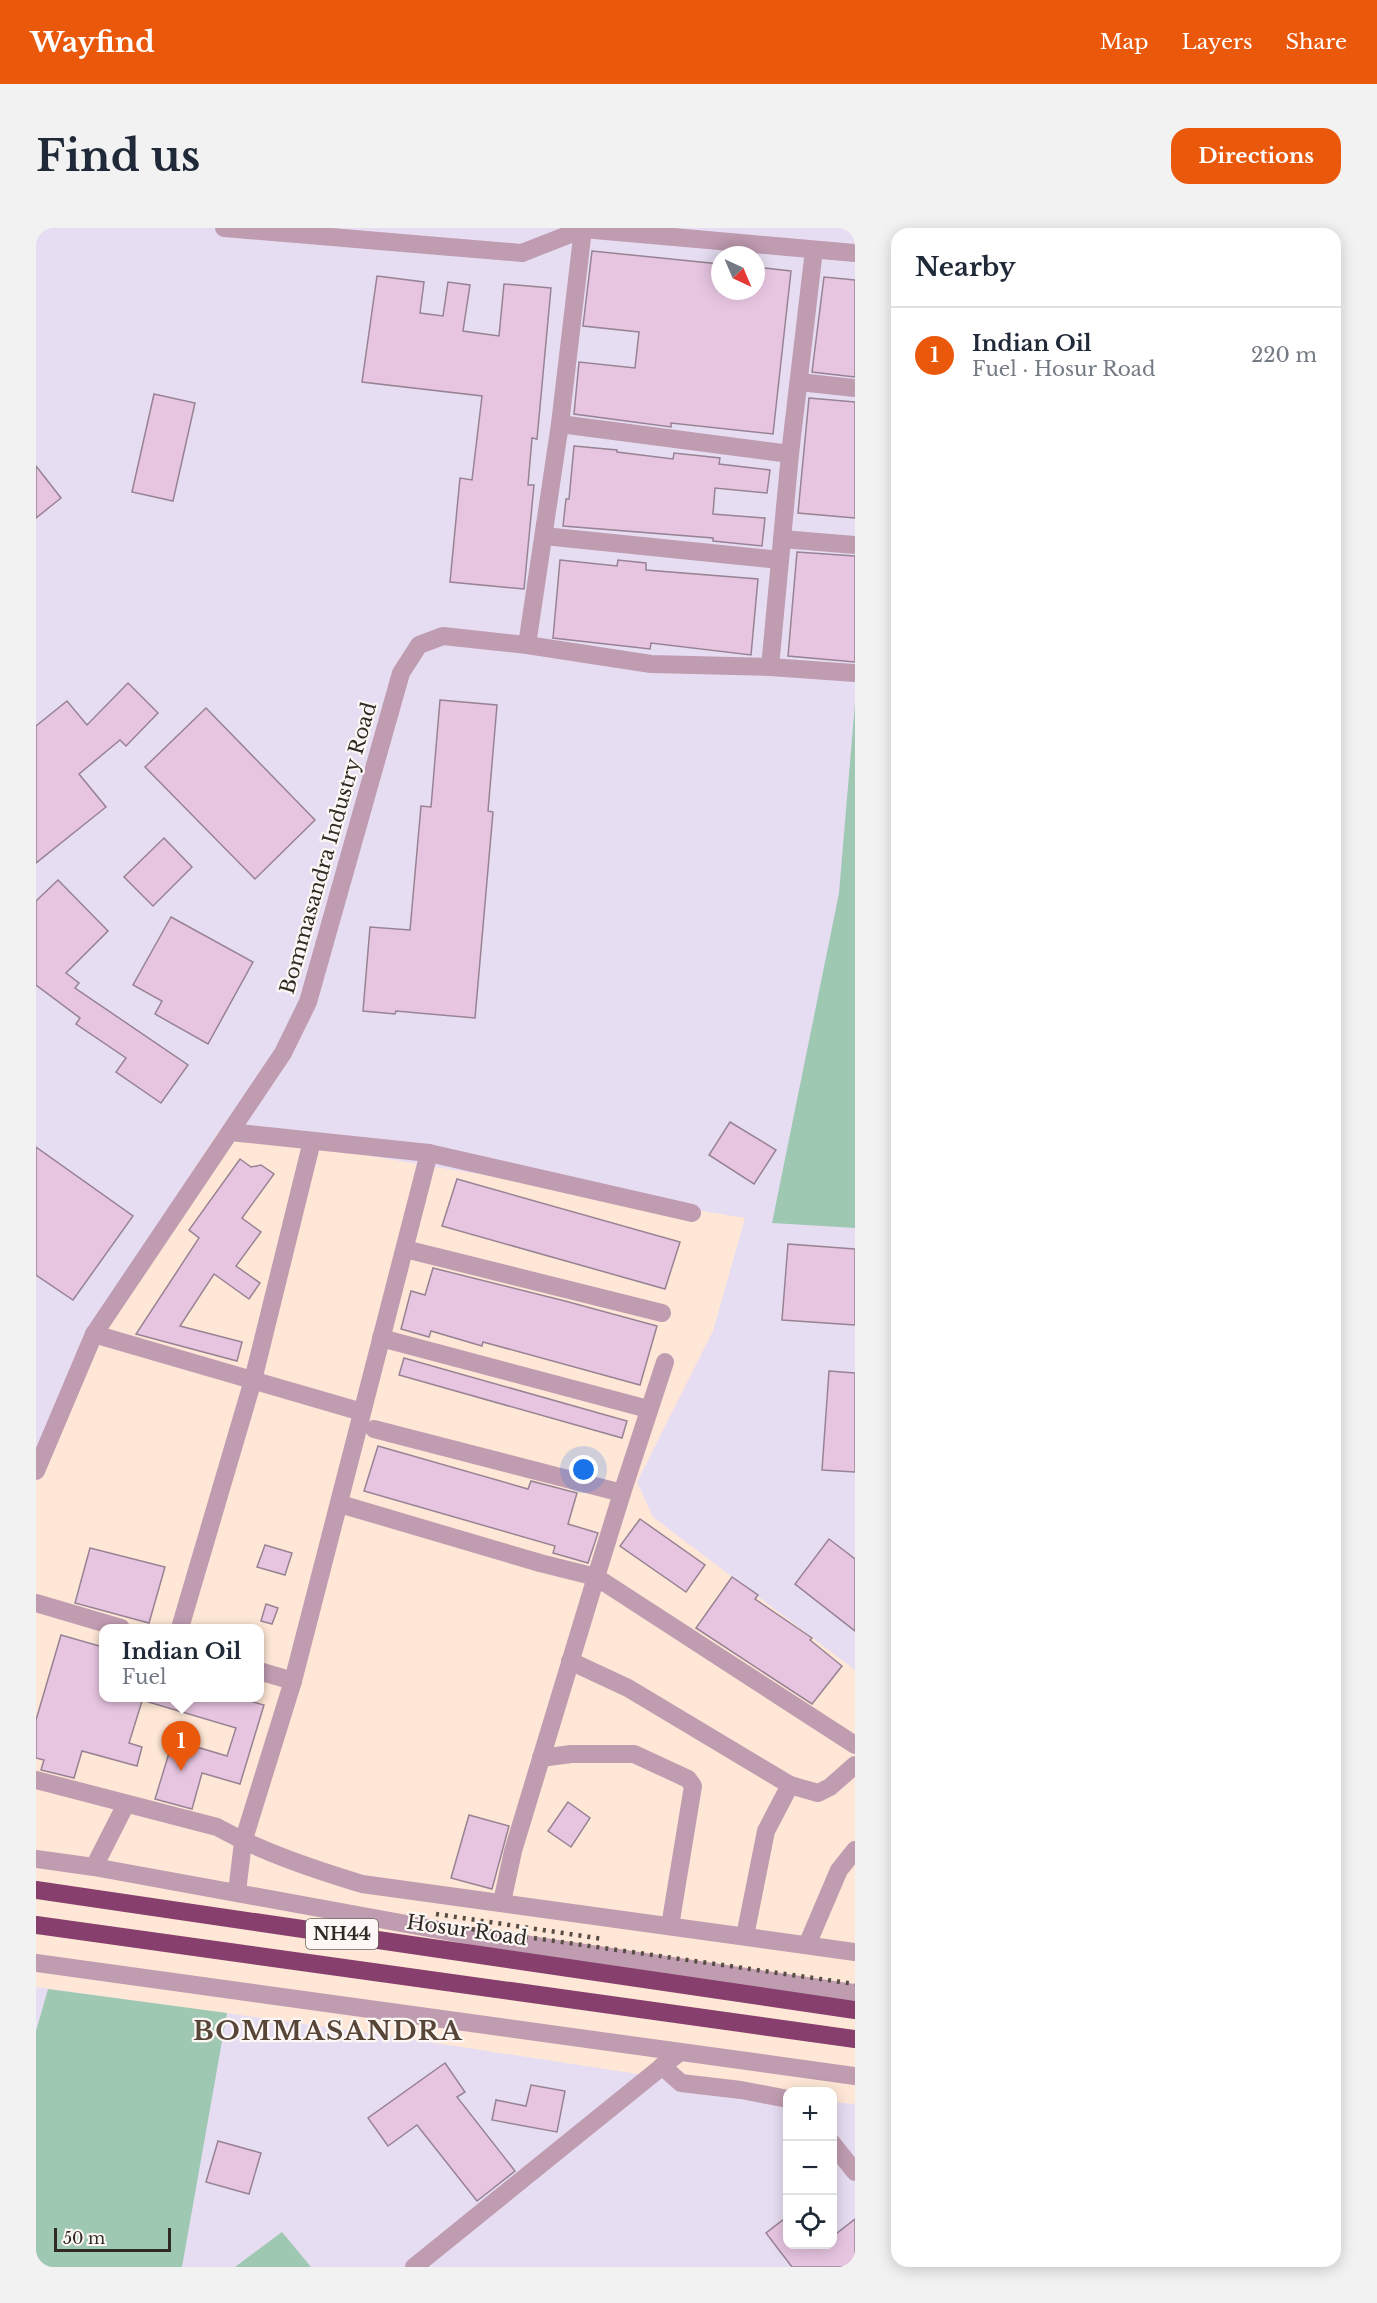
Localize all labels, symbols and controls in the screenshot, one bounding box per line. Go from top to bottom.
text: Wayfind [30,25,155,60]
text: Map [1100,29,1149,55]
text: Layers [1182,29,1253,55]
text: Share [1286,29,1347,55]
button: Directions [1171,128,1341,184]
text: Find us [36,130,200,182]
north arrow [711,246,765,300]
text: Nearby [915,251,1016,283]
text: Indian Oil [972,330,1092,357]
text: 1 [930,343,939,367]
text: 220 m [1251,343,1317,367]
text: Fuel · Hosur Road [972,357,1155,381]
street label: Bommasandra Industry Road [275,699,381,997]
your location [569,1455,598,1484]
popup [99,1624,264,1702]
text: Indian Oil [122,1638,241,1665]
text: Fuel [122,1665,166,1689]
pin: 1 [162,1722,200,1771]
street label: Hosur Road [405,1910,529,1950]
road number: NH44 [306,1919,378,1949]
district label: BOMMASANDRA [193,2015,463,2047]
map controls [783,2087,837,2249]
button: + [783,2087,837,2141]
button: − [783,2141,837,2195]
button: locate [783,2195,837,2249]
scale bar [54,2225,171,2252]
text: 50 m [63,2228,105,2248]

